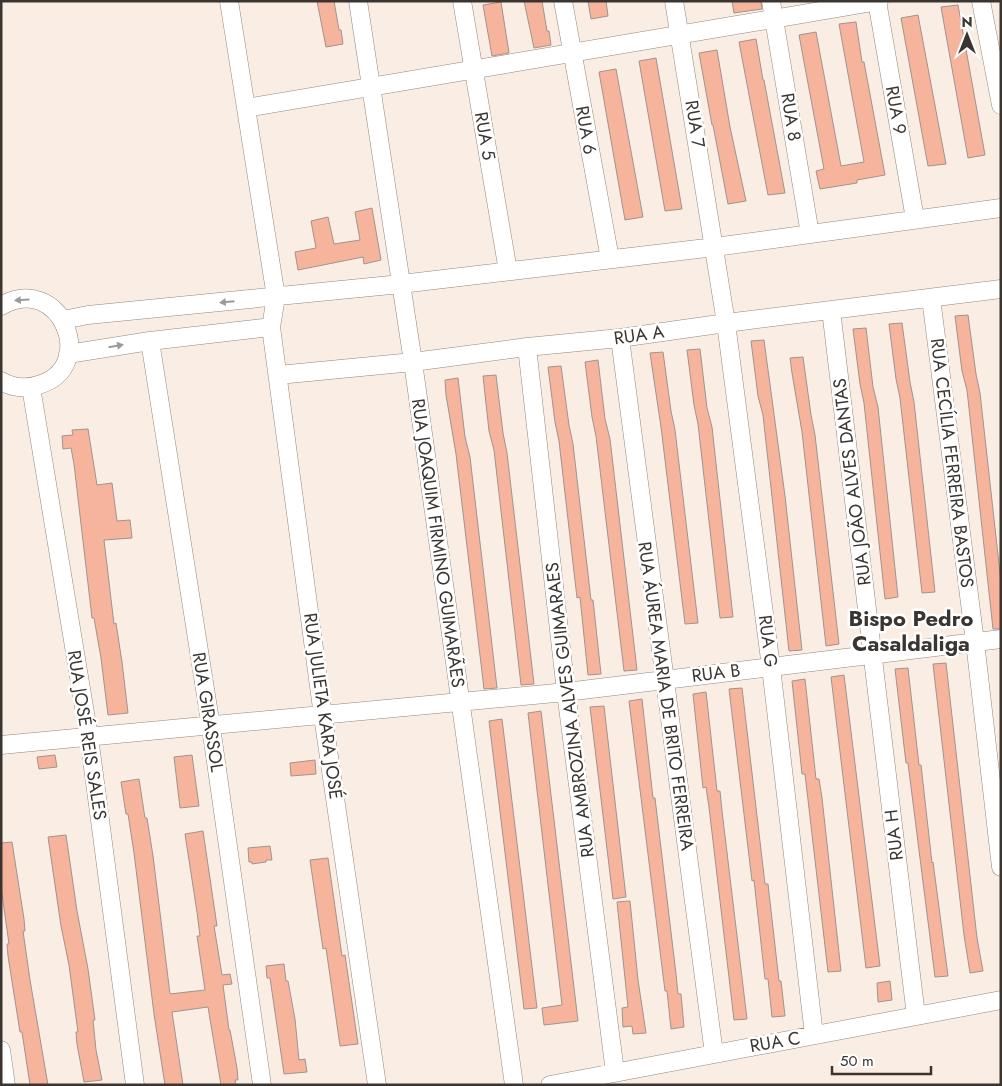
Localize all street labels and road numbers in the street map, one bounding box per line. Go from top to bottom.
street label: RUA 9 [879,84,913,136]
street label: RUA 8 [774,91,808,143]
street label: RUA 7 [678,98,712,150]
street label: RUA 6 [569,104,603,156]
street label: RUA 5 [468,110,502,162]
street label: RUA A [612,319,666,351]
street label: RUA CECÍLIA FERREIRA BASTOS [924,337,980,589]
street label: RUA JOÃO ALVES DANTAS [826,377,878,587]
street label: RUA JOAQUIM FIRMINO GUIMARÃES [405,397,471,689]
street label: RUA ÁUREA MARIA DE BRITO FERREIRA [631,540,701,852]
street label: RUA AMBROZINA ALVES GUIMARAES [539,561,601,859]
street label: RUA JULIETA KARA JOSÉ [297,611,349,801]
street label: RUA G [752,613,784,669]
street label: RUA JOSÉ REIS SALES [61,648,113,822]
street label: RUA GIRASSOL [186,650,230,774]
street label: RUA B [690,657,742,689]
street label: RUA H [878,808,910,862]
street label: RUA C [748,1025,802,1059]

